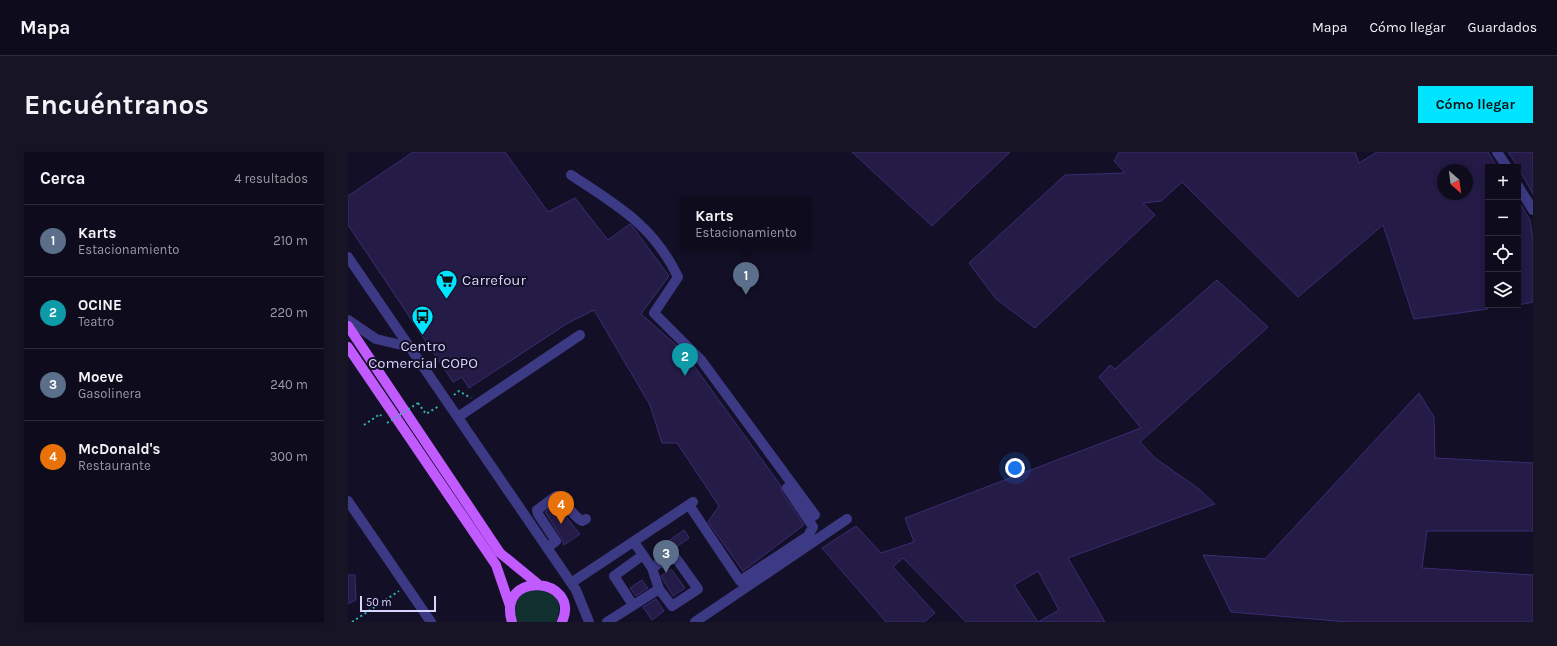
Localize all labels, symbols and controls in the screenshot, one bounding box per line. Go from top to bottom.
text: Mapa [20,17,70,39]
text: Mapa [1312,19,1347,36]
text: Cómo llegar [1369,19,1445,36]
text: Guardados [1467,19,1537,36]
button: Cómo llegar [1418,86,1533,123]
text: Encuéntranos [24,88,209,121]
north arrow [1437,164,1473,200]
map controls [1485,164,1521,308]
button: + [1485,164,1521,200]
text: Cerca [40,168,85,188]
text: 4 resultados [234,171,308,186]
popup [681,197,811,249]
button: − [1485,200,1521,236]
text: Karts [695,207,734,225]
text: Karts [78,224,116,242]
text: Estacionamiento [695,225,797,240]
text: 1 [51,233,55,248]
text: 210 m [273,233,308,248]
button: locate [1485,236,1521,272]
text: Estacionamiento [78,242,179,257]
pin: 1 [733,262,759,295]
supermarket icon: Carrefour [434,267,460,300]
place label: Carrefour [462,271,526,289]
button: layers [1485,272,1521,308]
text: OCINE [78,296,122,314]
bus stop icon: Centro Comercial COPO [410,304,436,337]
text: 2 [49,305,57,320]
text: 220 m [270,305,308,320]
text: Teatro [78,314,114,329]
place label: Centro Comercial COPO [368,337,478,372]
pin: 2 [672,343,698,376]
text: Moeve [78,368,123,386]
text: 3 [49,377,57,392]
text: 240 m [270,377,308,392]
text: Gasolinera [78,386,141,401]
text: McDonald's [78,440,160,458]
text: 4 [49,449,57,464]
text: 300 m [270,449,308,464]
text: Restaurante [78,458,151,473]
your location [1005,458,1025,478]
pin: 4 [548,491,574,524]
pin: 3 [653,540,679,573]
scale bar [360,594,436,613]
text: 50 m [366,596,392,609]

